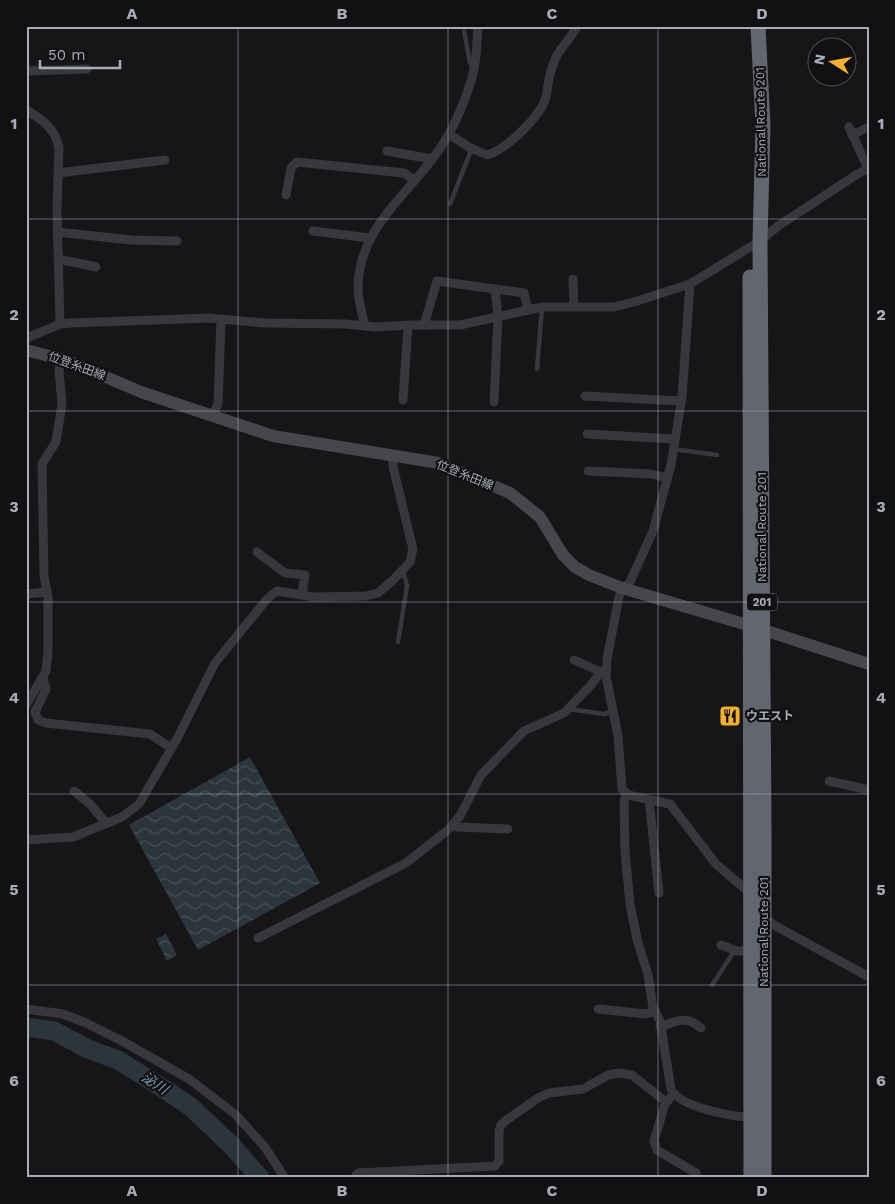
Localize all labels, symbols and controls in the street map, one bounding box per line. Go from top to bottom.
text: A [127,4,138,23]
text: B [337,4,348,23]
text: C [547,4,558,23]
text: D [756,4,768,23]
scale bar [40,38,120,70]
north arrow [808,38,858,88]
text: 50 m [48,46,85,64]
text: N [810,53,828,66]
street label: National Route 201 [753,67,769,177]
text: 1 [11,114,17,133]
text: 1 [878,114,884,133]
text: 2 [9,305,19,324]
text: 2 [876,305,886,324]
street label: 位登糸田線 [46,349,108,383]
street label: 位登糸田線 [435,457,495,493]
street label: National Route 201 [755,472,769,582]
text: 3 [9,497,19,516]
text: 3 [876,497,886,516]
road number: 201 [747,594,777,610]
text: 4 [9,688,19,707]
text: 4 [876,688,886,707]
restaurant icon: ウエスト [718,704,742,728]
place label: ウエスト [746,709,794,723]
street label: National Route 201 [757,877,771,987]
text: 5 [9,880,19,899]
text: 5 [876,880,886,899]
water label: 泌川 [139,1069,173,1098]
text: 6 [9,1071,19,1090]
text: 6 [876,1071,886,1090]
text: A [127,1181,138,1200]
text: B [337,1181,348,1200]
text: C [547,1181,558,1200]
text: D [756,1181,768,1200]

